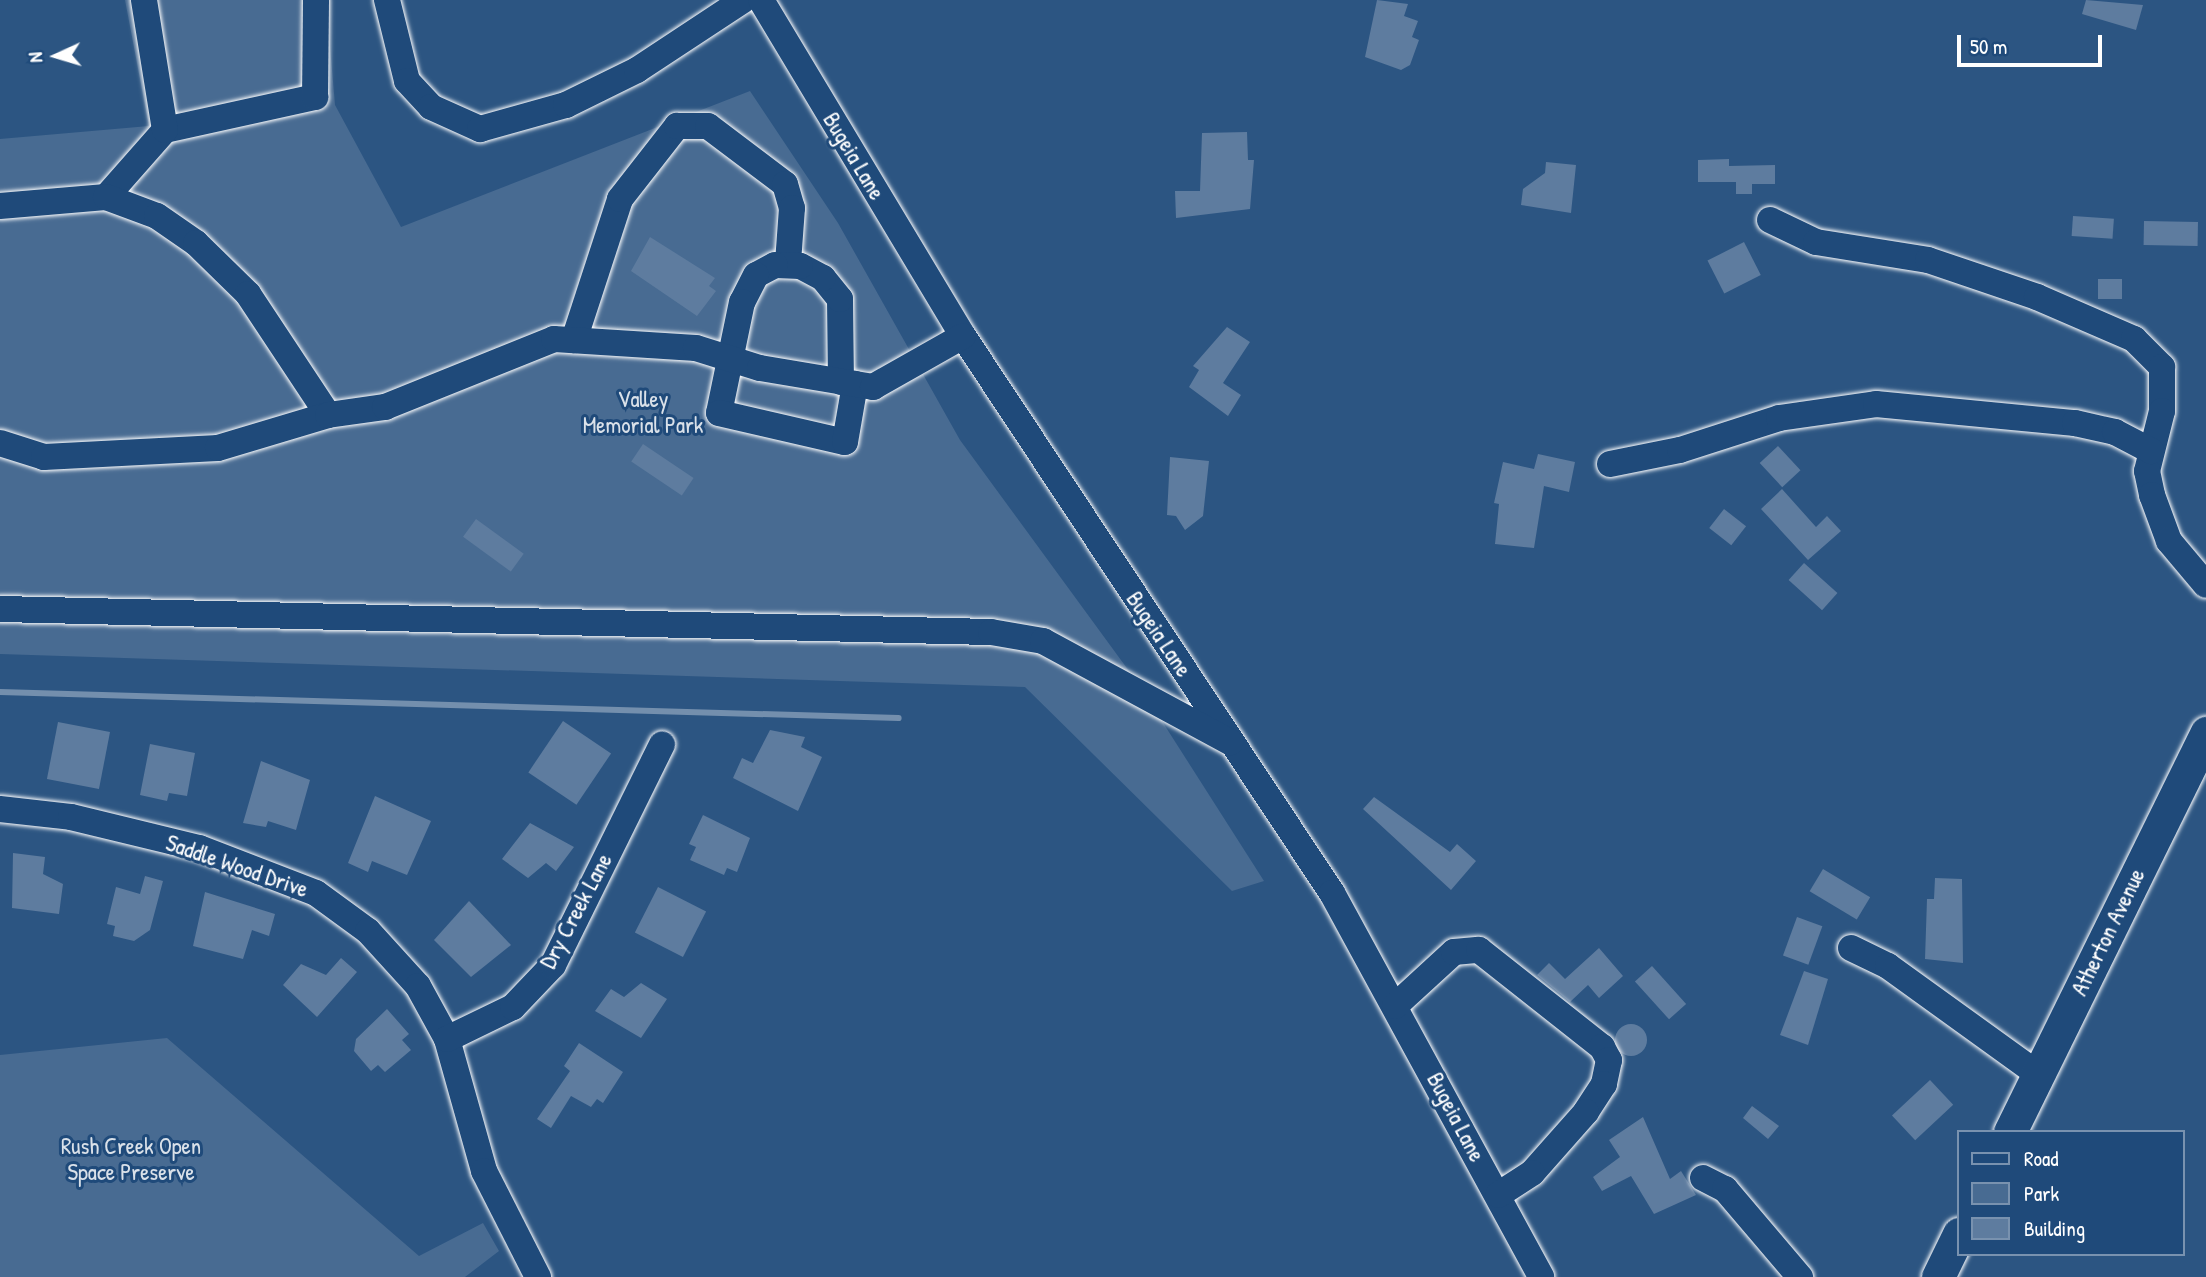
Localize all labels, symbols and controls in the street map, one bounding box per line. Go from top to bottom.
north arrow [21,21,91,91]
scale bar [1961,21,2106,65]
text: 50 m [1970,32,2007,61]
text: N [22,52,48,63]
street label: Bugeia Lane [817,107,891,205]
park label: Valley Memorial Park [583,385,703,439]
street label: Bugeia Lane [1120,586,1198,682]
street label: Saddle Wood Drive [162,829,312,903]
street label: Dry Creek Lane [534,849,618,973]
street label: Atherton Avenue [2065,864,2151,1000]
street label: Bugeia Lane [1421,1068,1491,1166]
legend [1958,1130,2185,1256]
park label: Rush Creek Open Space Preserve [61,1132,201,1186]
text: Road [2024,1144,2058,1173]
text: Park [2024,1179,2059,1208]
text: Building [2024,1214,2085,1243]

